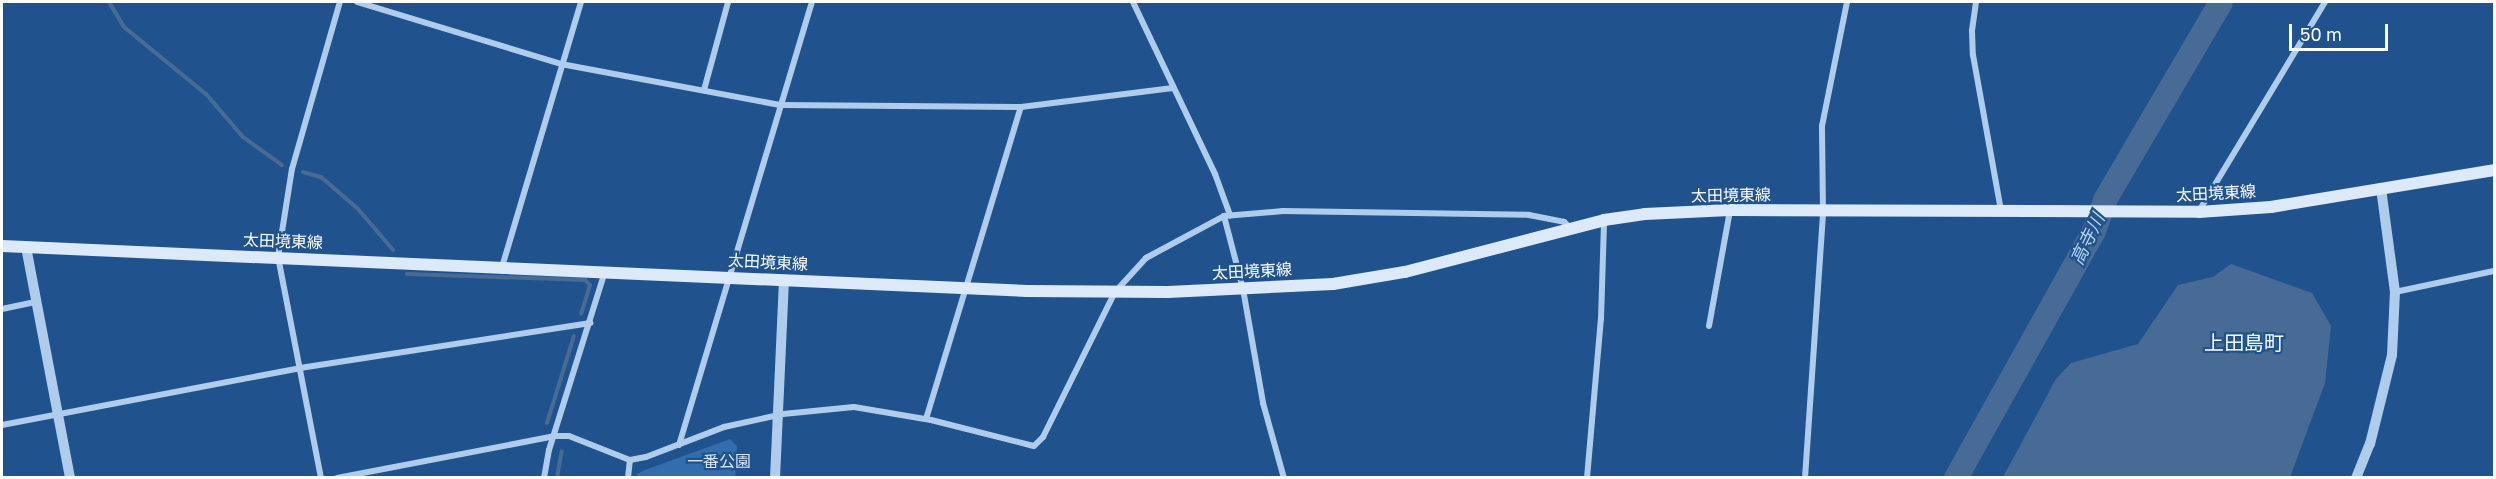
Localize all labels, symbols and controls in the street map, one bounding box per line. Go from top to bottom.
scale bar [2292,12,2391,50]
text: 50 m [2300,23,2342,45]
street label: 太田境東線 [2176,181,2256,205]
street label: 太田境東線 [1691,185,1771,205]
water label: 高寺川 [2065,210,2109,268]
street label: 太田境東線 [243,230,323,252]
street label: 太田境東線 [728,250,808,274]
street label: 太田境東線 [1212,259,1292,283]
district label: 上田島町 [2204,330,2284,354]
park label: 一番公園 [687,451,751,471]

